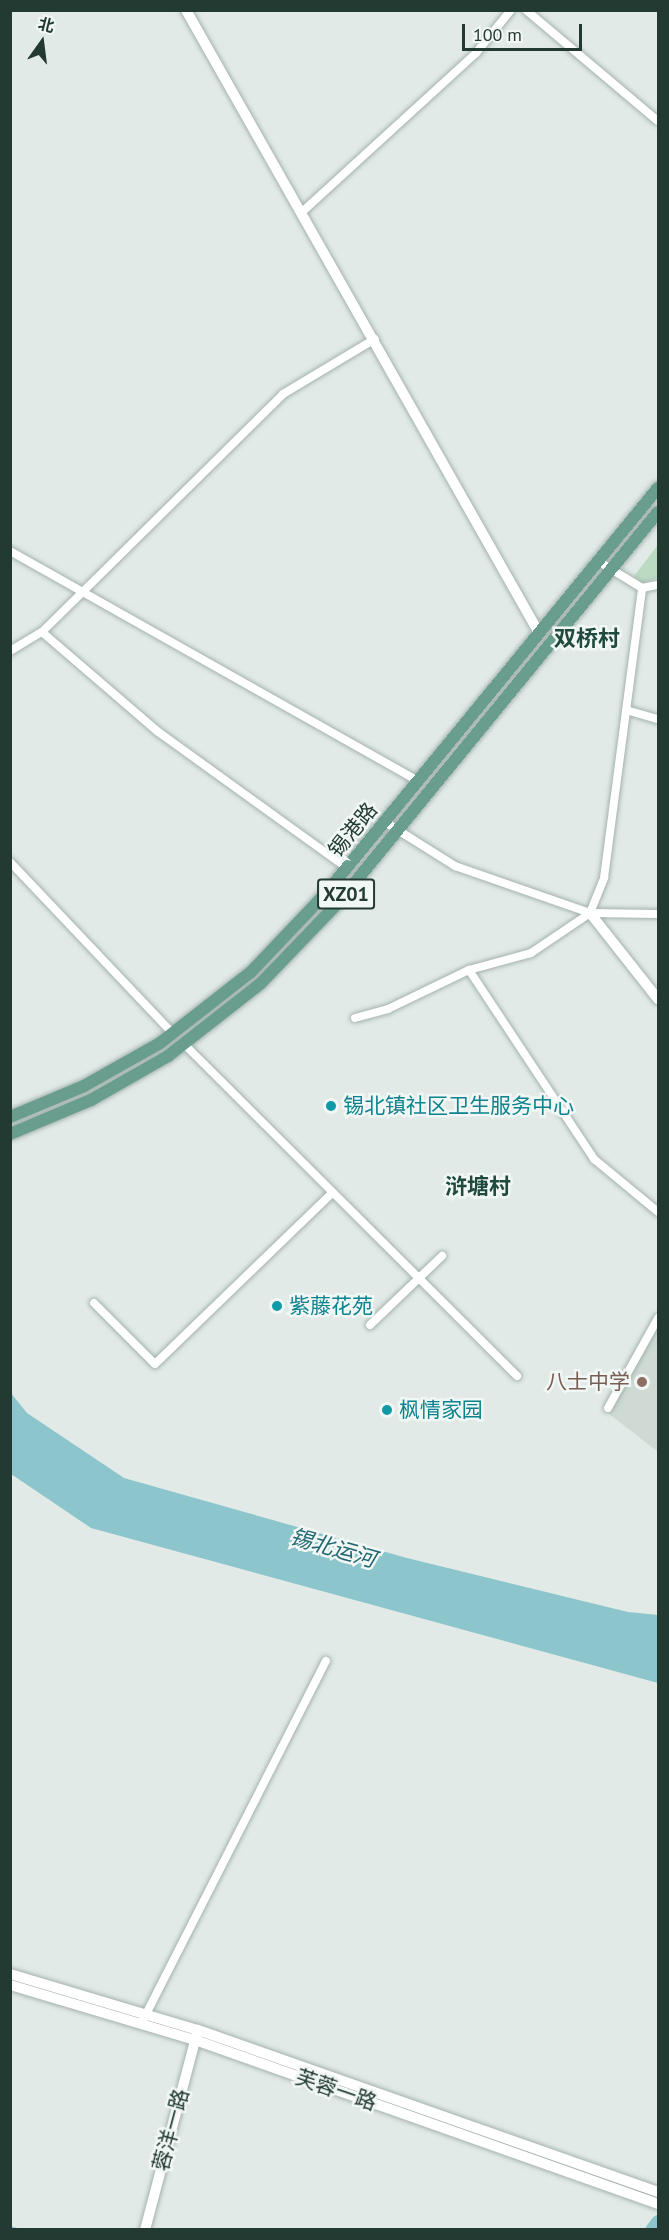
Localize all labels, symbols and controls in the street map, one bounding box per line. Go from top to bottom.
north arrow [12,12,72,72]
scale bar [465,12,585,50]
text: 北 [36,13,57,36]
text: 100 m [473,23,522,46]
district label: 双桥村 [554,626,620,652]
street label: 锡港路 [323,798,383,862]
road number: XZ01 [316,877,376,911]
place label: 锡北镇社区卫生服务中心 [343,1093,574,1119]
marker: 锡北镇社区卫生服务中心 [324,1099,338,1113]
district label: 浒塘村 [445,1174,511,1200]
place label: 紫藤花苑 [289,1293,373,1319]
marker: 紫藤花苑 [270,1299,284,1313]
place label: 八士中学 [546,1369,630,1395]
marker: 八士中学 [635,1375,649,1389]
place label: 枫情家园 [399,1397,483,1423]
marker: 枫情家园 [380,1403,394,1417]
water label: 锡北运河 [287,1523,379,1573]
street label: 芙蓉一路 [292,2064,380,2116]
street label: 蓉洋一路 [148,2086,194,2174]

